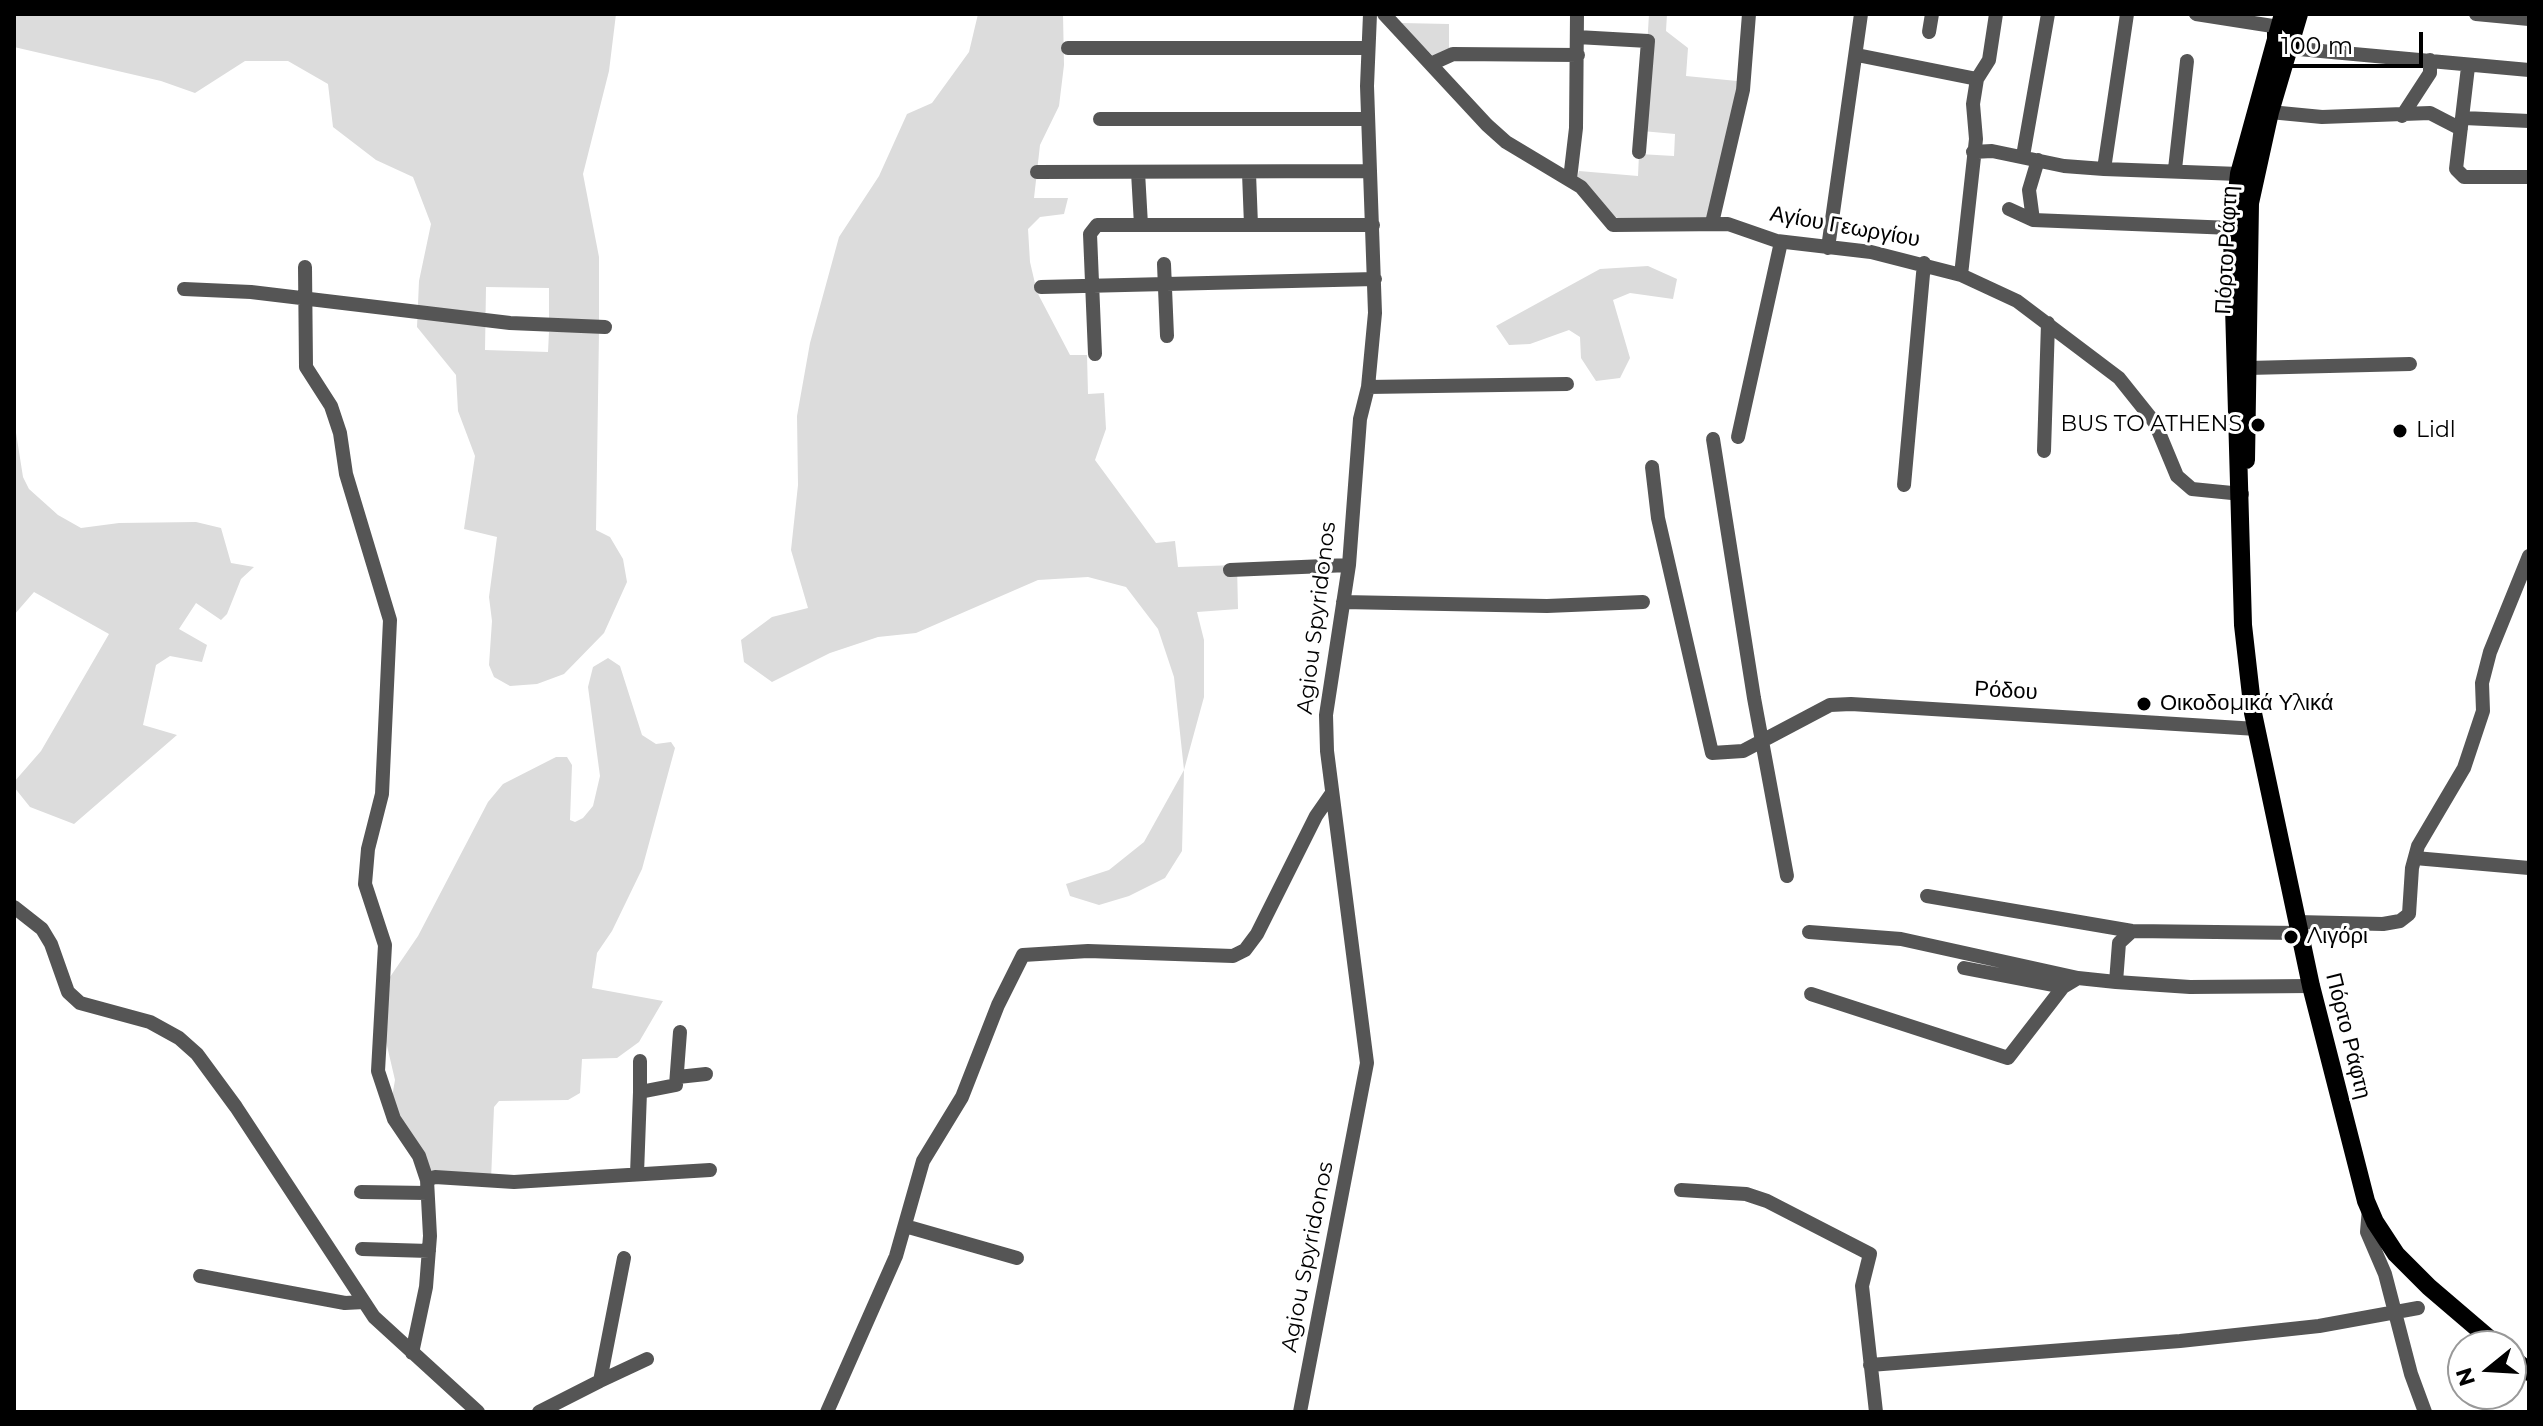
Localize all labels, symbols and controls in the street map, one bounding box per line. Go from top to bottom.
scale bar [2271,16,2427,66]
text: 100 m [2281,31,2353,60]
street label: Πόρτο Ράφτη [2210,185,2244,315]
street label: Αγίου Γεωργίου [1768,201,1922,253]
place label: BUS TO ATHENS [2060,412,2242,438]
marker: BUS TO ATHENS [2249,416,2267,434]
place label: Lidl [2416,418,2456,444]
marker: Lidl [2391,422,2409,440]
street label: Agiou Spyridonos [1292,520,1342,716]
street label: Ρόδου [1974,676,2038,706]
place label: Οικοδομικά Υλικά [2160,691,2333,717]
marker: Οικοδομικά Υλικά [2135,695,2153,713]
place label: Λιγόρι [2307,924,2368,950]
marker: Λιγόρι [2282,928,2300,946]
street label: Πόρτο Ράφτη [2320,970,2376,1102]
street label: Agiou Spyridonos [1277,1159,1339,1355]
north arrow [2447,1330,2527,1410]
text: N [2450,1364,2481,1390]

